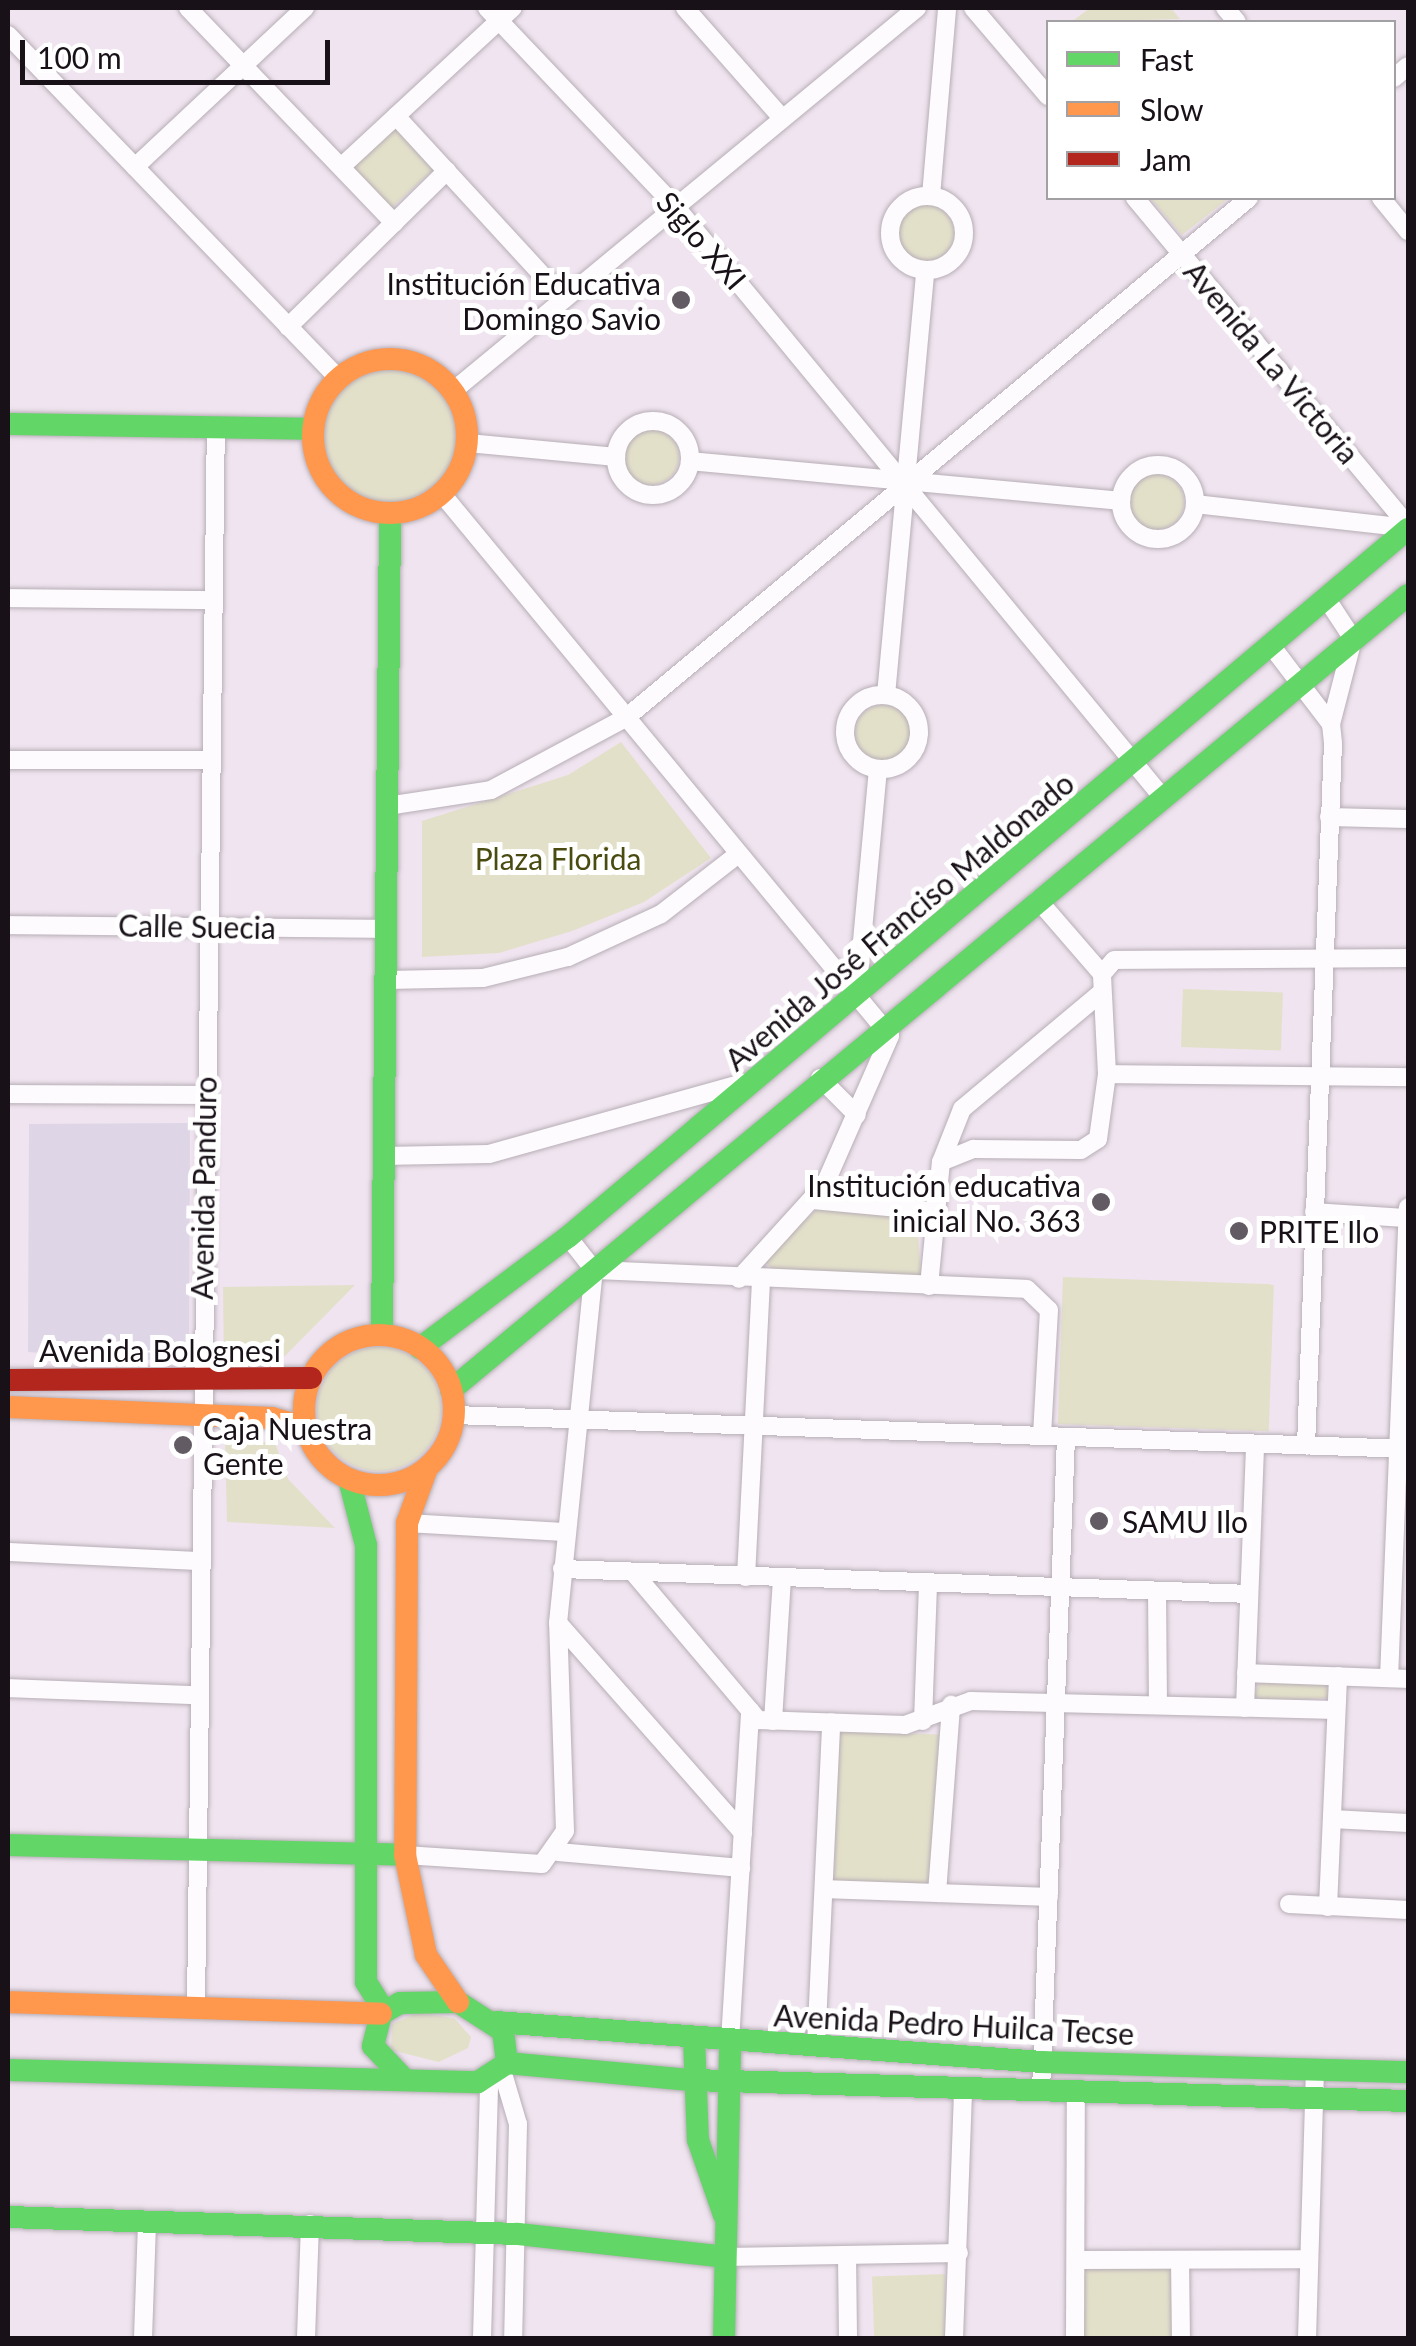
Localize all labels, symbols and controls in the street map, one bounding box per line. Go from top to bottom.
scale bar [25,20,335,82]
legend [1046,20,1396,200]
text: 100 m [37,39,122,75]
text: Fast [1140,41,1194,77]
text: Slow [1140,91,1203,127]
text: Jam [1140,141,1192,177]
street label: Siglo XXI [650,184,754,296]
street label: Avenida La Victoria [1177,253,1367,471]
place label: Institución Educativa Domingo Savio [386,265,661,336]
marker: Institución Educativa Domingo Savio [670,289,692,311]
street label: Avenida José Franciso Maldonado [717,764,1081,1078]
park label: Plaza Florida [475,840,641,876]
street label: Calle Suecia [118,907,276,945]
street label: Avenida Panduro [183,1076,223,1300]
place label: Institución educativa inicial No. 363 [807,1167,1081,1238]
marker: Institución educativa inicial No. 363 [1090,1191,1112,1213]
place label: PRITE Ilo [1259,1213,1379,1249]
marker: PRITE Ilo [1228,1220,1250,1242]
street label: Avenida Bolognesi [39,1332,281,1368]
place label: Caja Nuestra Gente [203,1410,372,1480]
marker: Caja Nuestra Gente [172,1434,194,1456]
place label: SAMU Ilo [1122,1503,1248,1539]
marker: SAMU Ilo [1086,1508,1112,1534]
street label: Avenida Pedro Huilca Tecse [772,1997,1136,2051]

